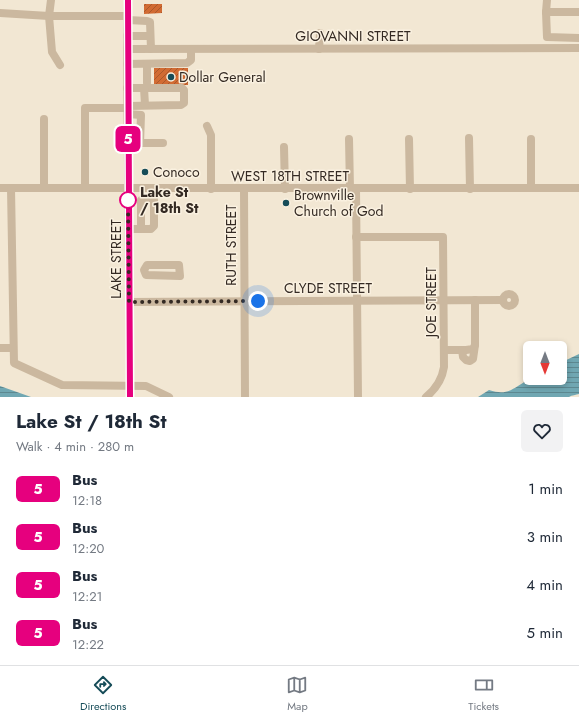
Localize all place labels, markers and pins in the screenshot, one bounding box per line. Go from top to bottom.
place label: Dollar General [179,67,266,87]
marker: Dollar General [166,72,176,82]
place label: Conoco [153,162,200,182]
marker: Conoco [140,167,150,177]
place label: Lake St / 18th St [140,182,199,218]
place label: Brownville Church of God [294,185,383,221]
marker: Lake St / 18th St [119,191,137,209]
marker: Brownville Church of God [281,198,291,208]

